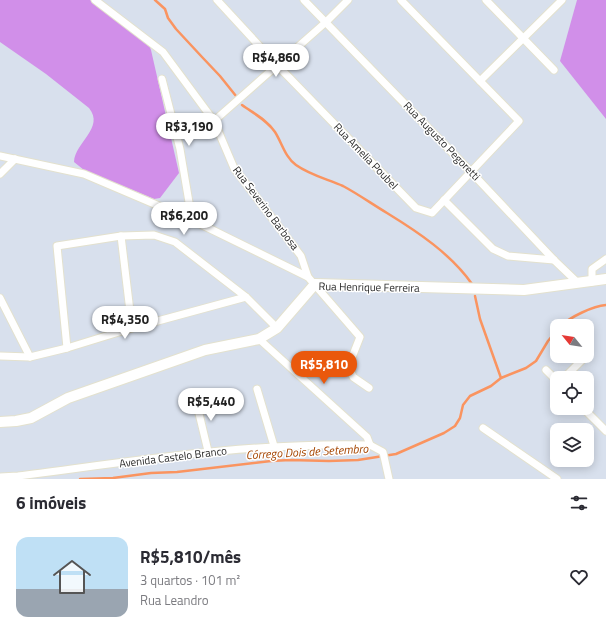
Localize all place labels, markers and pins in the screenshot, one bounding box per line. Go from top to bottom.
pin: R$4,860 [239,44,313,78]
pin: R$3,190 [152,113,226,147]
pin: R$6,200 [147,202,221,236]
pin: R$4,350 [88,306,162,340]
pin: R$5,810 [287,351,361,385]
pin: R$5,440 [174,388,248,422]

